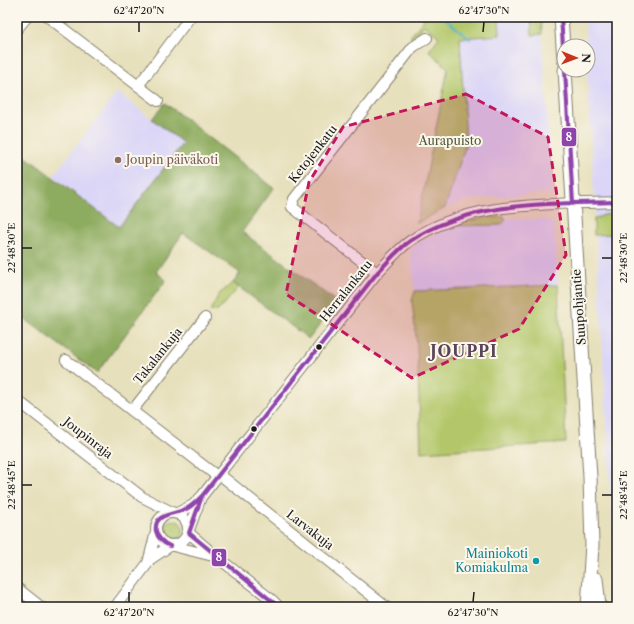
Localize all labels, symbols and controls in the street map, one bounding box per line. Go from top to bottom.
text: 62°47'20"N [113,4,165,17]
text: 62°47'30"N [459,4,509,17]
north arrow [556,38,596,78]
text: N [579,53,593,64]
street label: Ketojenkatu [285,121,340,186]
line badge: 8 [561,127,577,147]
text: 8 [566,130,573,144]
park label: Aurapuisto [418,133,481,148]
place label: Joupin päiväkoti [124,152,218,167]
marker: Joupin päiväkoti [113,155,123,165]
text: 22°48'30"E [5,223,18,273]
text: 22°48'30"E [617,233,630,283]
street label: Herralankatu [316,256,375,325]
street label: Suupohjantie [568,268,589,346]
street label: Takalankuja [130,324,185,387]
district label: JOUPPI [427,341,498,361]
unlabelled marker [314,342,324,352]
street label: Joupinraja [59,412,116,462]
unlabelled marker [249,424,259,434]
text: 22°48'45"E [5,460,18,510]
text: 22°48'45"E [617,470,630,520]
street label: Larvakuja [284,507,337,553]
place label: Mainiokoti Komiakulma [455,546,529,575]
line badge: 8 [211,548,227,567]
text: 8 [216,550,223,564]
marker: Mainiokoti Komiakulma [531,556,541,566]
text: 62°47'20"N [103,606,155,619]
text: 62°47'30"N [448,606,498,619]

